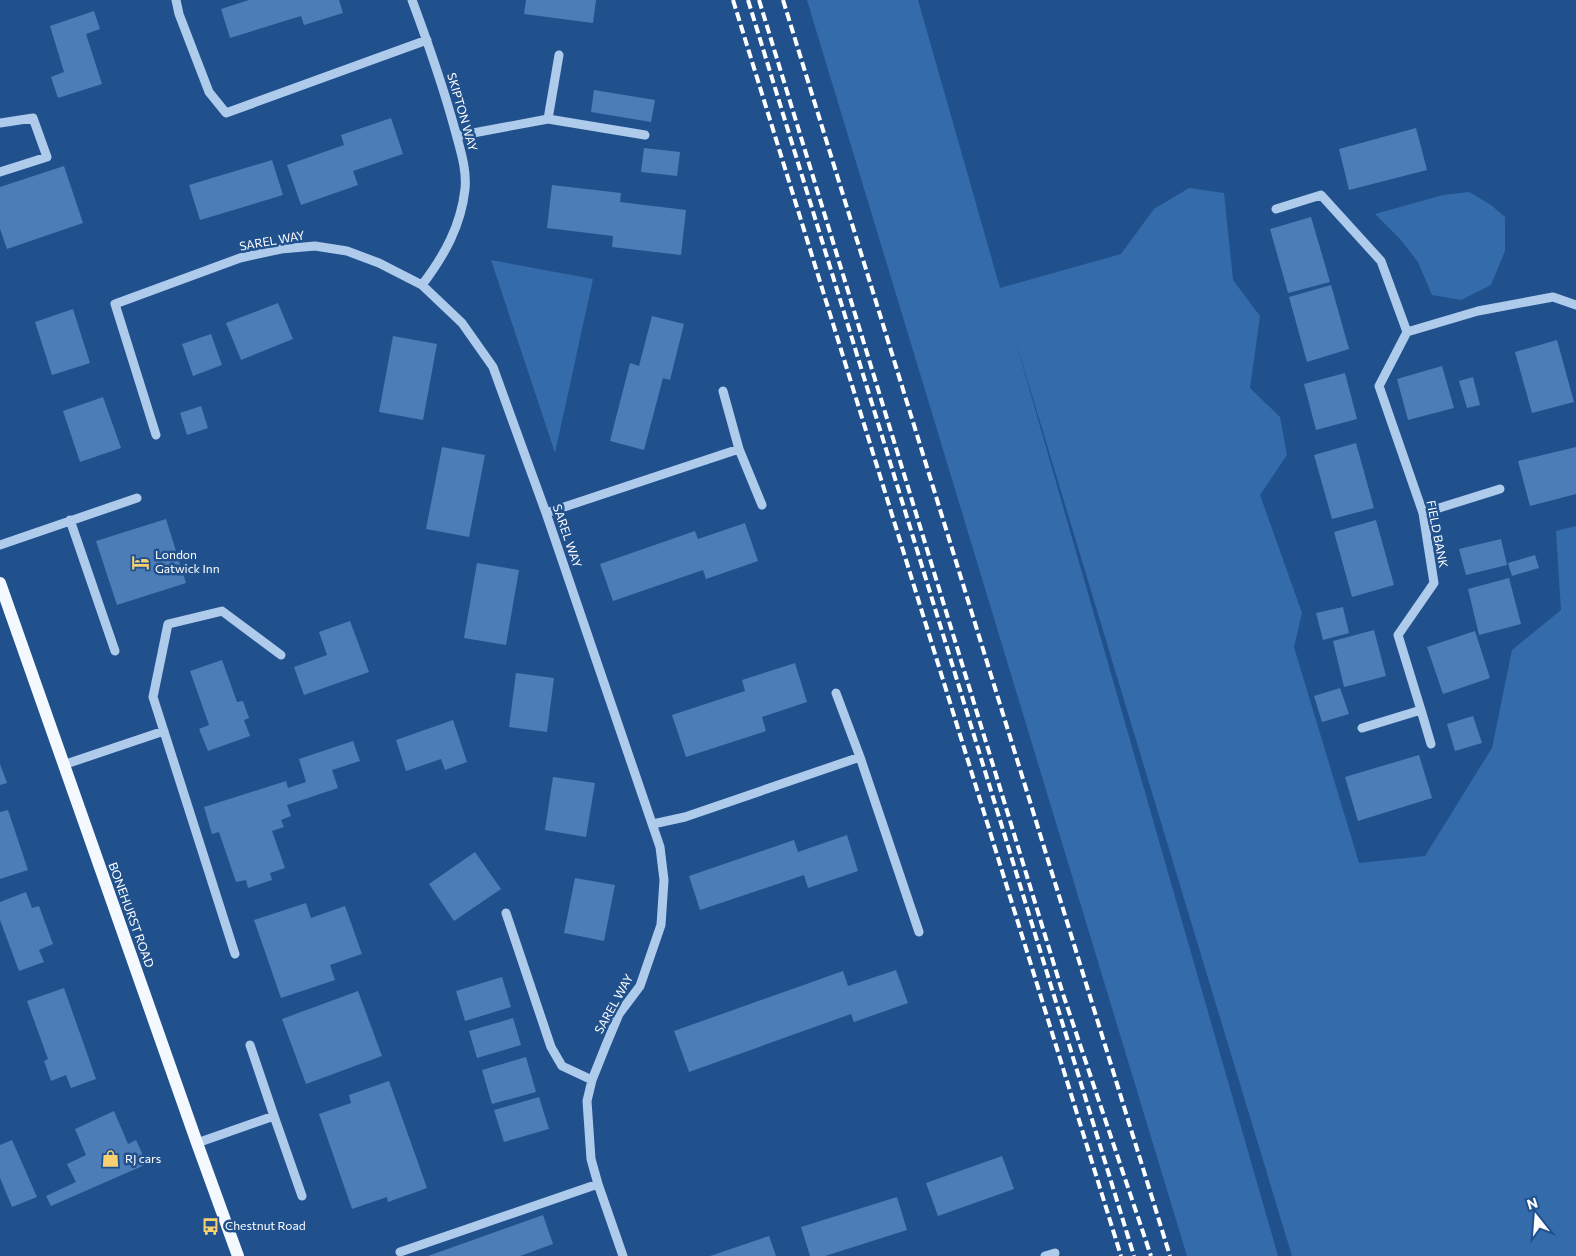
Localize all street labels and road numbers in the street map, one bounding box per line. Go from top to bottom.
street label: SKIPTON WAY [445,71,481,153]
street label: SAREL WAY [238,227,306,253]
street label: FIELD BANK [1425,499,1451,569]
street label: SAREL WAY [551,502,585,569]
street label: BONEHURST ROAD [106,860,158,969]
street label: SAREL WAY [591,971,635,1036]

